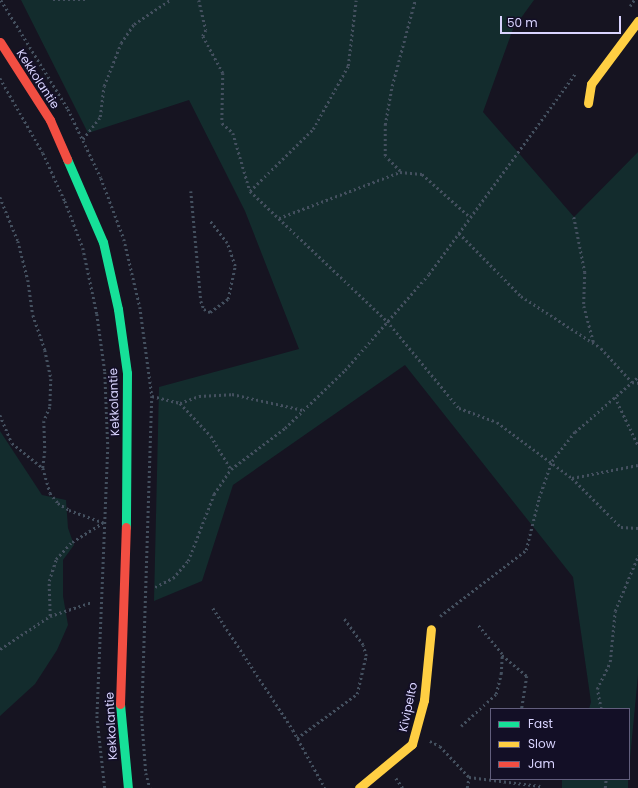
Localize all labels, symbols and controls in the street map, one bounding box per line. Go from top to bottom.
scale bar [502,8,623,34]
text: 50 m [507,14,538,31]
street label: Kekkolantie [13,46,63,112]
street label: Kekkolantie [106,368,122,436]
street label: Kivipelto [396,681,420,733]
street label: Kekkolantie [102,692,120,760]
legend [490,708,630,780]
text: Fast [528,715,553,732]
text: Slow [528,735,556,752]
text: Jam [528,755,555,772]

